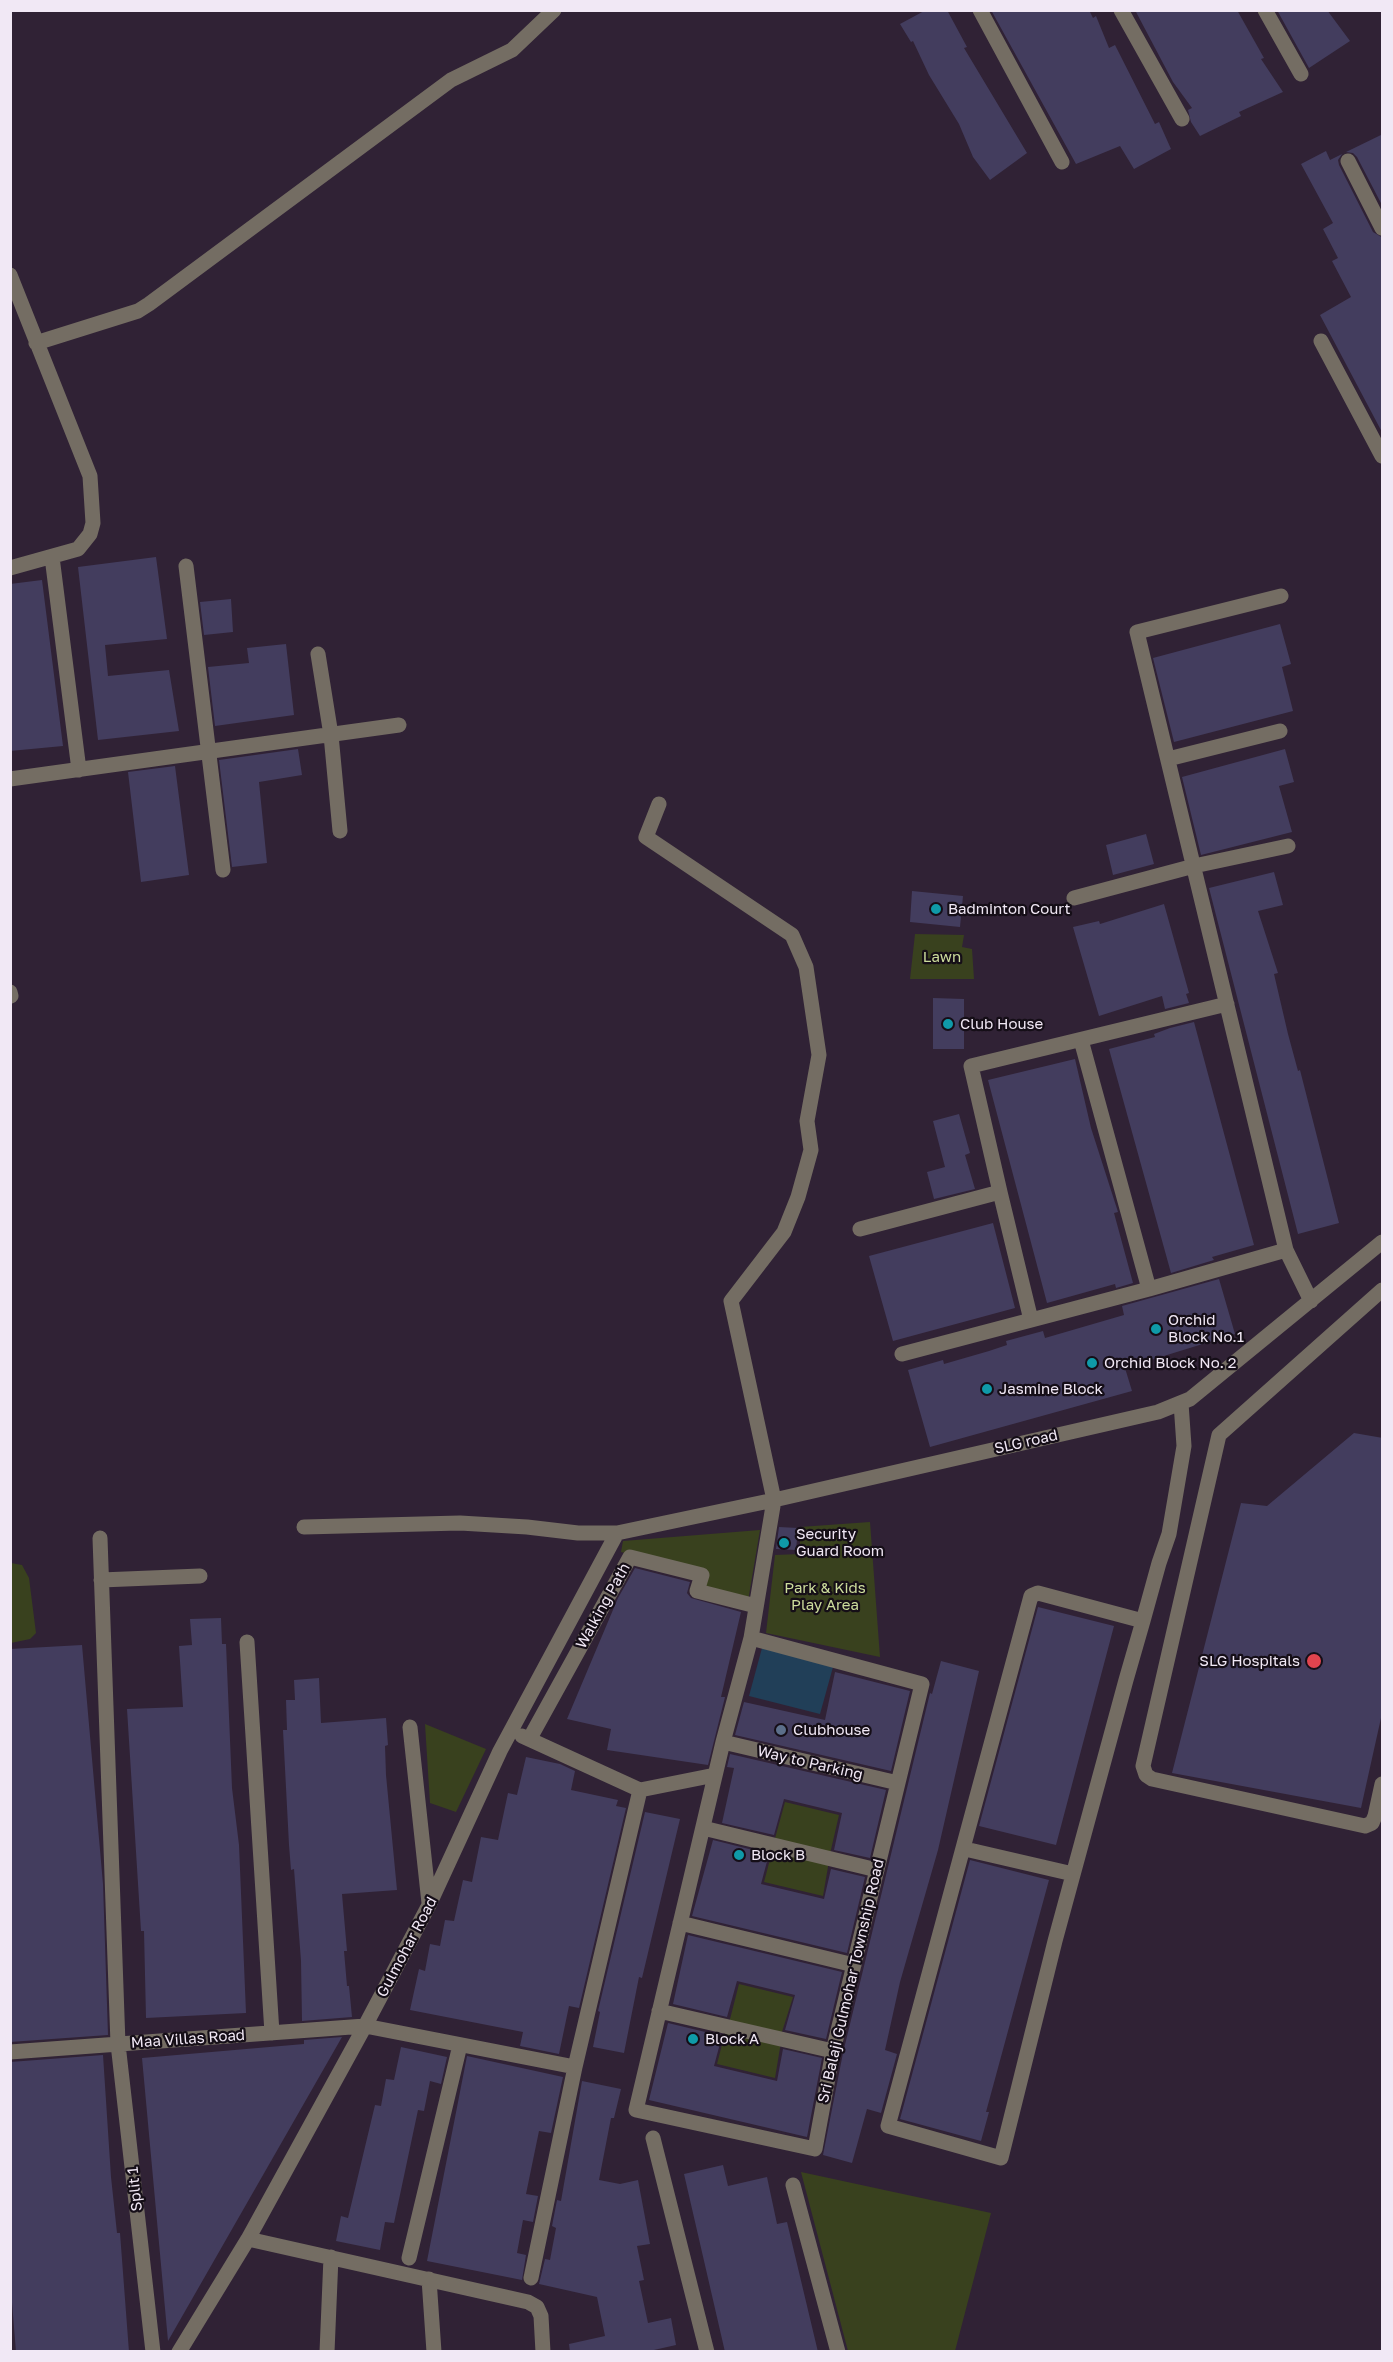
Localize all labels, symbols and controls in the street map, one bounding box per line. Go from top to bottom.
place label: Badminton Court [948,900,1071,918]
marker: Badminton Court [929,902,943,916]
park label: Lawn [923,948,961,966]
place label: Club House [960,1015,1043,1033]
marker: Club House [941,1017,955,1031]
place label: Orchid Block No.1 [1168,1311,1244,1346]
marker: Orchid Block No.1 [1149,1322,1163,1336]
place label: Orchid Block No. 2 [1104,1354,1236,1372]
marker: Orchid Block No. 2 [1085,1356,1099,1370]
place label: Jasmine Block [999,1380,1103,1398]
marker: Jasmine Block [980,1382,994,1396]
street label: SLG road [993,1426,1059,1458]
place label: Security Guard Room [796,1525,884,1560]
marker: Security Guard Room [777,1536,791,1550]
street label: Walking Path [572,1560,634,1652]
park label: Park & Kids Play Area [784,1579,866,1614]
place label: SLG Hospitals [1199,1652,1300,1670]
marker: SLG Hospitals [1305,1652,1323,1670]
place label: Clubhouse [793,1721,870,1739]
marker: Clubhouse [774,1723,788,1737]
street label: Way to Parking [755,1742,865,1784]
place label: Block B [751,1846,805,1864]
marker: Block B [732,1848,746,1862]
street label: Sri Balaji Gulmohar Township Road [814,1857,888,2105]
street label: Gulmohar Road [373,1894,441,2000]
street label: Maa Villas Road [130,2026,246,2052]
place label: Block A [705,2030,759,2048]
marker: Block A [686,2032,700,2046]
street label: Split 1 [124,2166,146,2212]

